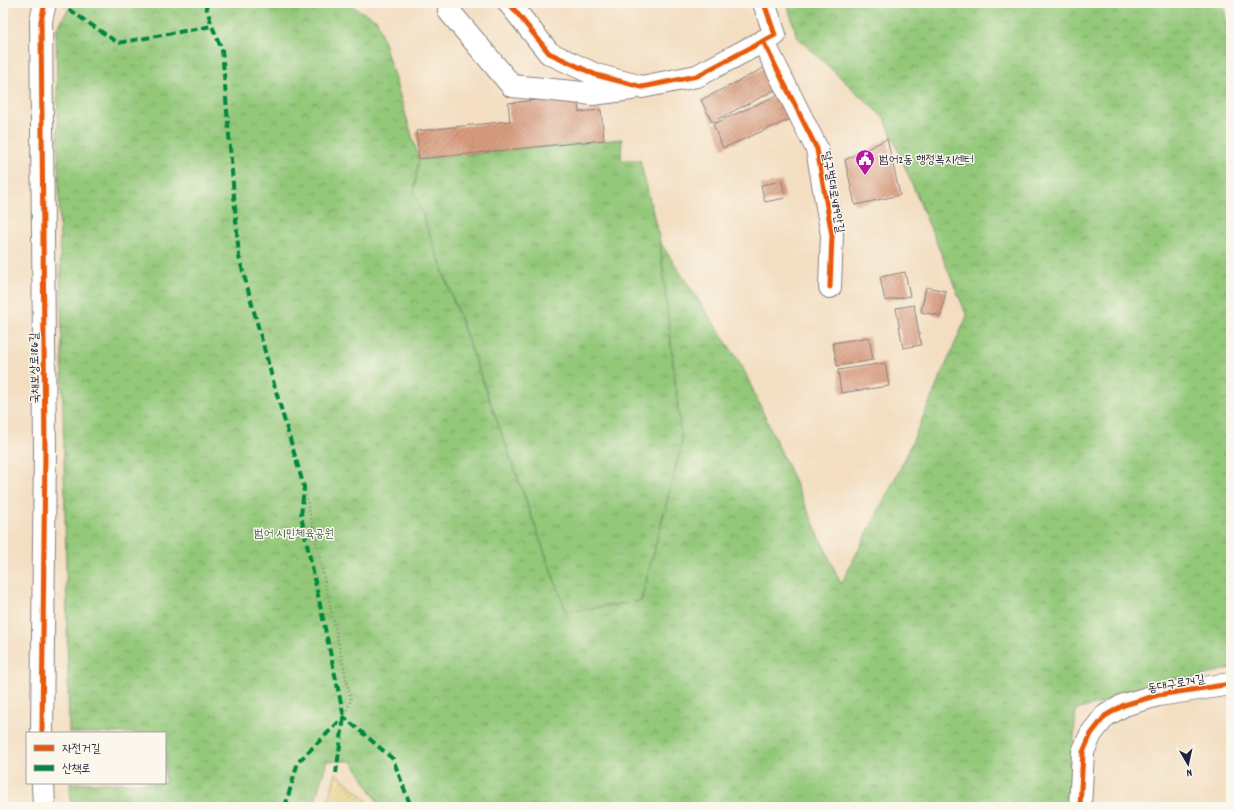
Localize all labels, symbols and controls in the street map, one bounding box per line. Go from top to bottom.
public building icon: 범어2동 행정복지센터 [854,148,876,176]
street label: 달구벌대로489안길 [817,150,848,235]
place label: 범어2동 행정복지센터 [879,152,974,169]
street label: 국채보상로186길 [26,332,45,404]
park label: 범어 시민체육공원 [254,526,334,543]
street label: 동대구로74길 [1146,671,1207,698]
legend [26,732,166,784]
text: 자전거길 [62,741,101,758]
north arrow [1168,744,1208,784]
text: 산책로 [62,761,91,778]
text: N [1185,764,1193,780]

